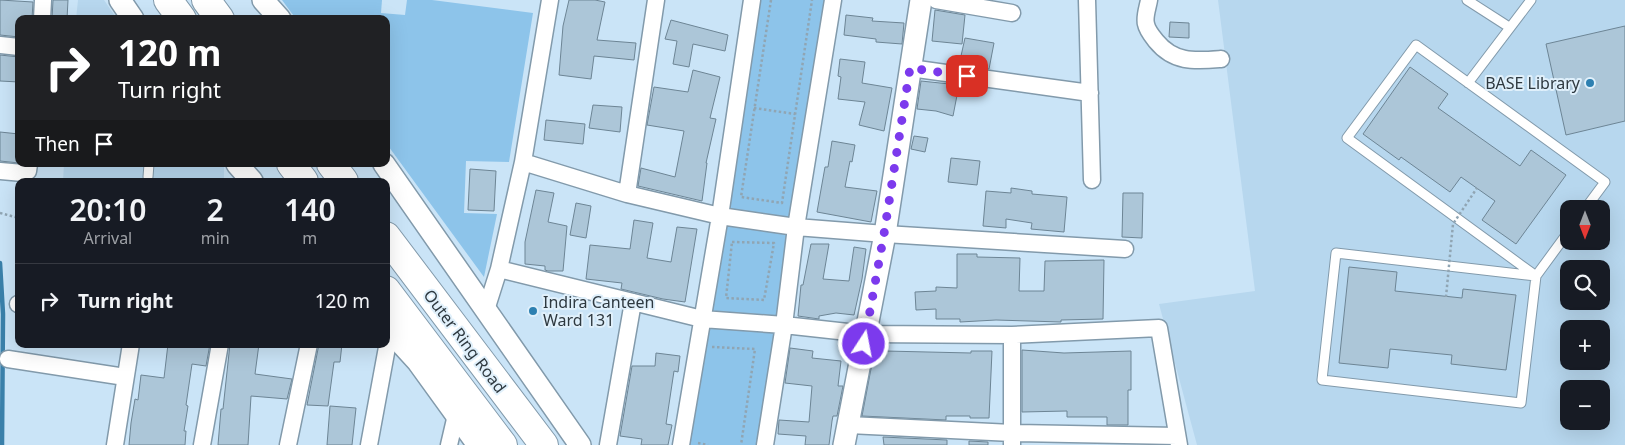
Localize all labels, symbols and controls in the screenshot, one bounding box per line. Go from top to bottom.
text: 120 m [118,29,221,76]
icon: right [35,35,100,100]
pin [946,55,988,97]
icon: arrive [953,62,981,90]
place label: BASE Library [1485,72,1581,94]
text: Turn right [118,74,221,104]
marker: BASE Library [1584,77,1596,89]
icon: arrive [90,130,118,158]
text: Then [35,131,80,157]
text: 20:10 [69,189,146,230]
text: 2 [207,189,224,230]
text: 140 [284,189,336,230]
north arrow [1560,200,1610,250]
map controls [1560,200,1610,430]
text: Arrival [83,227,132,249]
text: min [201,227,230,249]
text: m [302,227,317,249]
button: search [1560,260,1610,310]
street label: Outer Ring Road [419,285,511,397]
icon: right [35,287,63,315]
text: Turn right [78,288,173,314]
text: 120 m [315,288,370,314]
place label: Indira Canteen Ward 131 [543,291,654,331]
marker: Indira Canteen Ward 131 [527,305,539,317]
position arrow [837,317,889,369]
button: + [1560,320,1610,370]
button: − [1560,380,1610,430]

